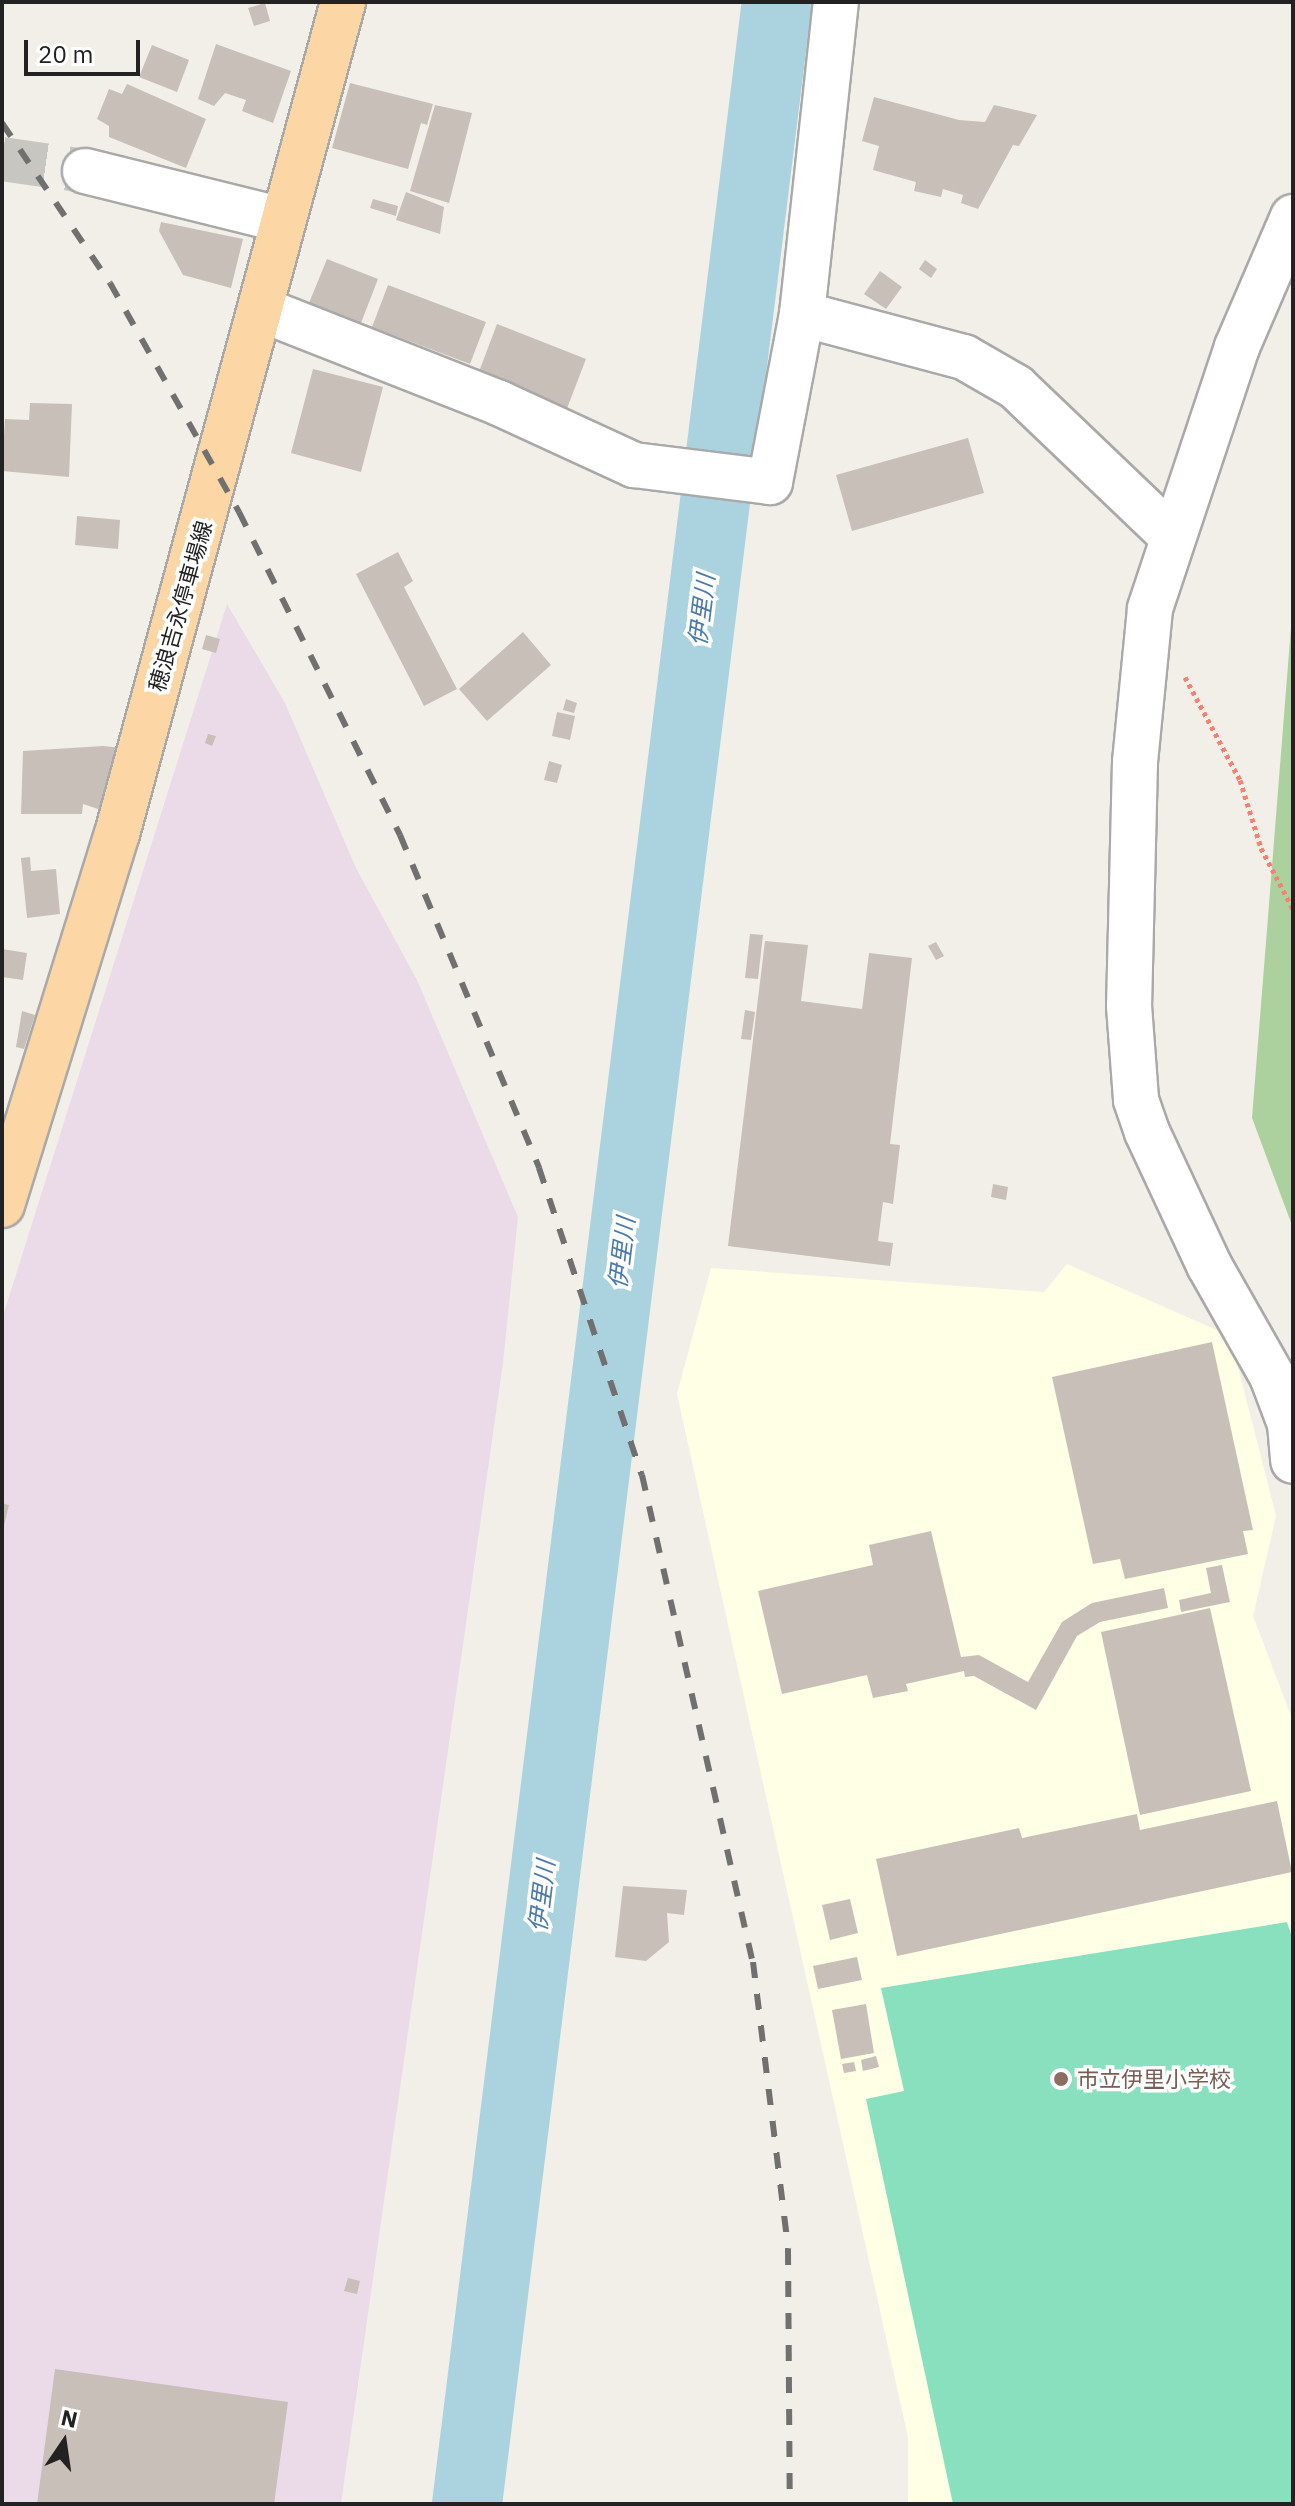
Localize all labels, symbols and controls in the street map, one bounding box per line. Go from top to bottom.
scale bar [28,24,144,74]
text: 20 m [38,38,93,70]
street label: 穂浪吉永停車場線 [143,518,217,694]
water label: 伊里川 [683,573,721,647]
water label: 伊里川 [603,1216,641,1290]
water label: 伊里川 [523,1859,561,1933]
place label: 市立伊里小学校 [1077,2066,1231,2092]
marker: 市立伊里小学校 [1052,2070,1070,2088]
north arrow [24,2402,104,2482]
text: N [58,2402,81,2434]

